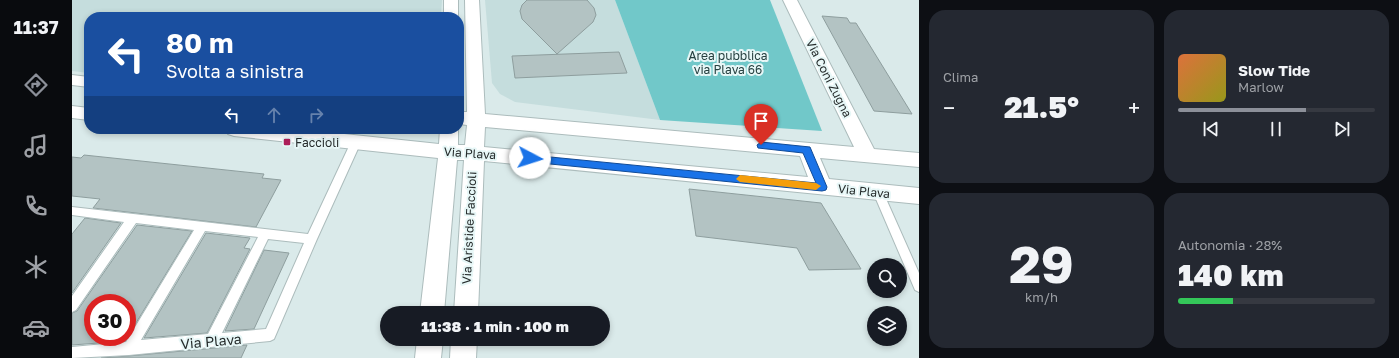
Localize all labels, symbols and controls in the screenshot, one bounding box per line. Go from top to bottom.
text: 11:37 [13,16,59,38]
text: 80 m [166,26,234,59]
icon: left [100,28,152,80]
street label: Via Coni Zugna [803,36,855,120]
park label: Area pubblica via Plava 66 [688,48,768,77]
text: Svolta a sinistra [166,60,304,82]
text: Slow Tide [1238,61,1310,79]
text: Clima [943,69,978,85]
icon: directions [22,71,50,99]
text: Marlow [1238,79,1284,95]
text: 21.5° [1004,89,1079,125]
text: − [943,94,955,121]
text: + [1128,94,1140,121]
icon: left [221,104,243,126]
icon: ahead [263,104,285,126]
icon: right [305,104,327,126]
pin [744,104,778,145]
icon: arrive [750,110,772,132]
icon: previous [1200,118,1222,140]
icon: pause [1265,118,1287,140]
icon: next [1331,118,1353,140]
icon: music [22,132,50,160]
place label: Faccioli [295,135,339,150]
marker: Faccioli [282,137,292,147]
position arrow [509,137,551,179]
street label: Via Plava [443,144,497,162]
street label: Via Aristide Faccioli [459,171,479,285]
street label: Via Plava [837,181,891,201]
icon: phone [22,192,50,220]
text: 29 [1009,232,1074,294]
text: Autonomia · 28% [1178,237,1282,253]
icon: climate [22,253,50,281]
text: 140 km [1178,257,1284,293]
map controls [867,258,907,346]
button: search [867,258,907,298]
text: km/h [1025,289,1058,305]
speed limit sign: 30 [84,294,136,346]
button: layers [867,306,907,346]
icon: car [22,314,50,342]
text: 11:38 · 1 min · 100 m [421,317,569,335]
street label: Via Plava [180,330,242,352]

